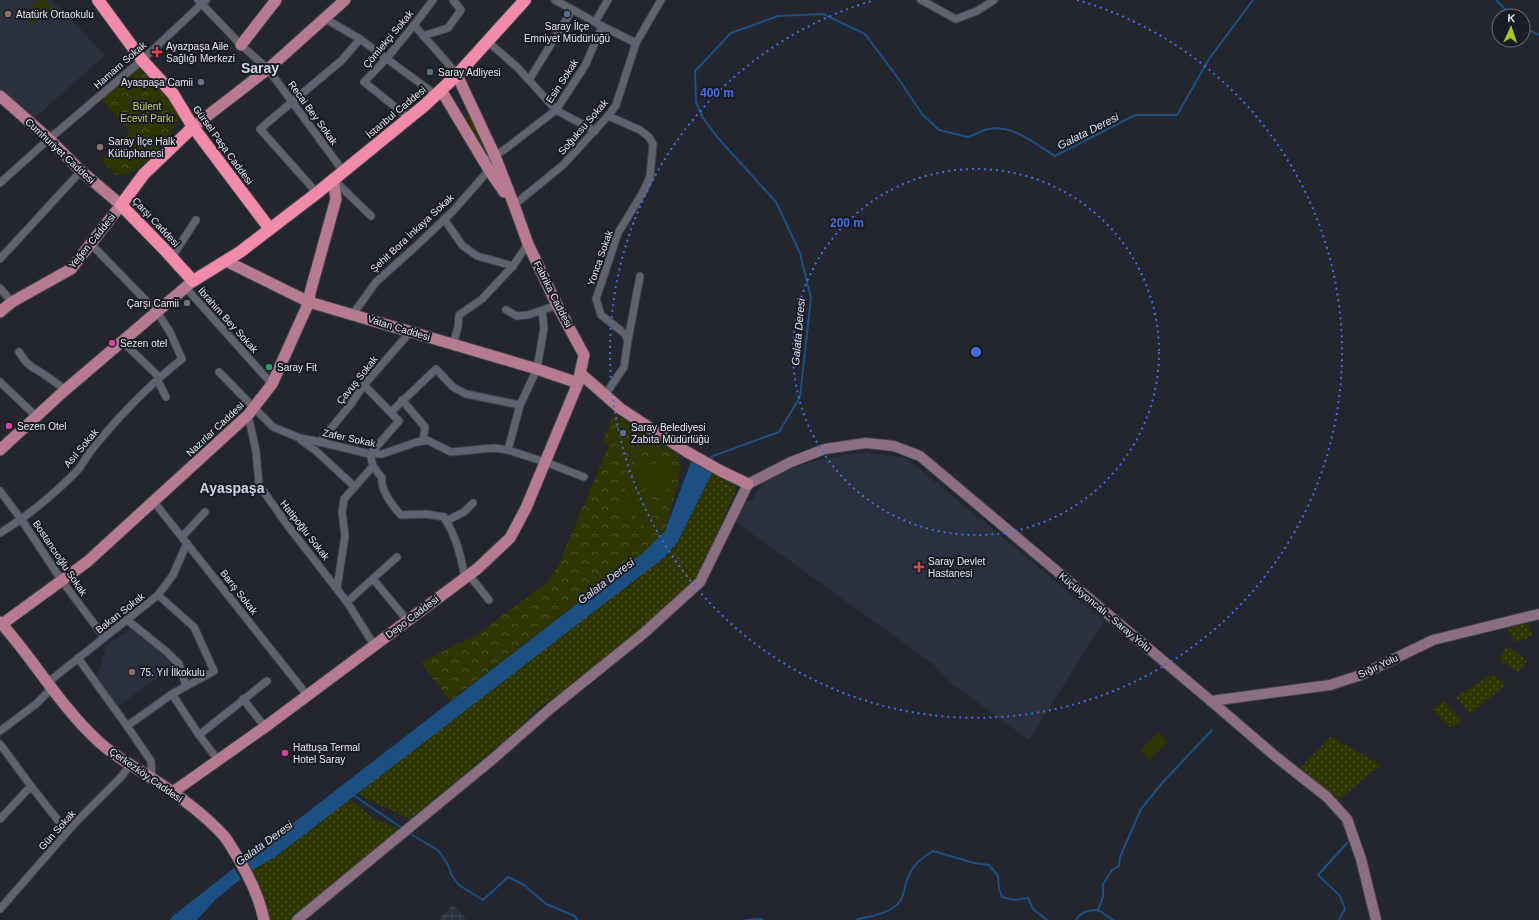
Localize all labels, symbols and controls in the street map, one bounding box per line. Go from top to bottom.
street label: Çömlekçi Sokak [361,7,416,70]
north arrow [1491,8,1531,48]
marker: Atatürk Ortaokulu [3,9,13,19]
place label: Atatürk Ortaokulu [16,9,94,20]
marker: Saray İlçe Emniyet Müdürlüğü [562,9,572,19]
text: K [1507,12,1516,24]
place label: Saray İlçe Emniyet Müdürlüğü [524,20,610,44]
street label: Hamam Sokak [92,39,149,91]
place label: Ayazpaşa Aile Sağlığı Merkezi [166,41,235,64]
marker: Ayazpaşa Aile Sağlığı Merkezi [151,46,163,58]
street label: Esin Sokak [544,56,581,105]
district label: Saray [241,60,279,76]
marker: Saray Adliyesi [425,67,435,77]
place label: Saray Adliyesi [438,67,501,78]
place label: Ayaspaşa Camii [121,77,193,88]
marker: Ayaspaşa Camii [196,77,206,87]
street label: Recai Bey Sokak [286,79,340,148]
street label: İstanbul Caddesi [363,83,428,140]
text: 400 m [700,86,734,100]
street label: Soğuksu Sokak [556,96,611,157]
park label: Bülent Ecevit Parkı [120,101,174,124]
street label: Gürsel Paşa Caddesi [191,104,255,186]
water label: Galata Deresi [1055,110,1121,152]
street label: Cumhuriyet Caddesi [23,116,97,186]
place label: Saray İlçe Halk Kütüphanesi [108,135,176,159]
marker: Saray İlçe Halk Kütüphanesi [95,142,105,152]
street label: Şehit Bora İnkaya Sokak [368,190,457,274]
street label: Çarşı Caddesi [130,195,182,249]
street label: Yeğen Caddesi [66,211,118,271]
text: 200 m [830,216,864,230]
street label: Yonca Sokak [585,228,615,287]
street label: Fabrika Caddesi [532,259,574,329]
street label: İbrahim Bey Sokak [196,284,262,356]
water label: Galata Deresi [789,297,807,366]
place label: Çarşı Camii [127,298,179,309]
marker: Çarşı Camii [182,298,192,308]
street label: Vatan Caddesi [366,313,432,343]
marker: Sezen otel [107,338,117,348]
place label: Sezen otel [120,338,167,349]
centre of rings [969,345,983,359]
street label: Çavuş Sokak [334,353,380,406]
marker: Saray Fit [264,362,274,372]
place label: Saray Fit [277,362,317,373]
street label: Nazırlar Caddesi [184,400,246,458]
marker: Sezen Otel [4,421,14,431]
place label: Sezen Otel [17,421,66,432]
place label: Saray Belediyesi Zabıta Müdürlüğü [631,422,709,445]
street label: Asıl Sokak [62,426,101,470]
street label: Zafer Sokak [321,427,377,449]
marker: Saray Belediyesi Zabıta Müdürlüğü [618,428,628,438]
district label: Ayaspaşa [200,480,265,496]
street label: Hatipoğlu Sokak [278,498,332,563]
street label: Bostancıoğlu Sokak [31,518,90,599]
water label: Galata Deresi [576,556,637,606]
place label: Saray Devlet Hastanesi [928,556,985,579]
marker: Saray Devlet Hastanesi [913,561,925,573]
street label: Barış Sokak [218,567,261,617]
street label: Küçükyoncalı - Saray Yolu [1057,570,1153,654]
street label: Bakan Sokak [93,590,147,635]
street label: Depo Caddesi [383,594,441,640]
street label: Sığır Yolu [1356,652,1400,680]
place label: 75. Yıl İlkokulu [140,666,205,678]
marker: 75. Yıl İlkokulu [127,667,137,677]
place label: Hattuşa Termal Hotel Saray [293,742,360,765]
street label: Çerkezköy Caddesi [107,746,185,804]
marker: Hattuşa Termal Hotel Saray [280,748,290,758]
street label: Gün Sokak [36,807,78,852]
water label: Galata Deresi [233,818,295,868]

